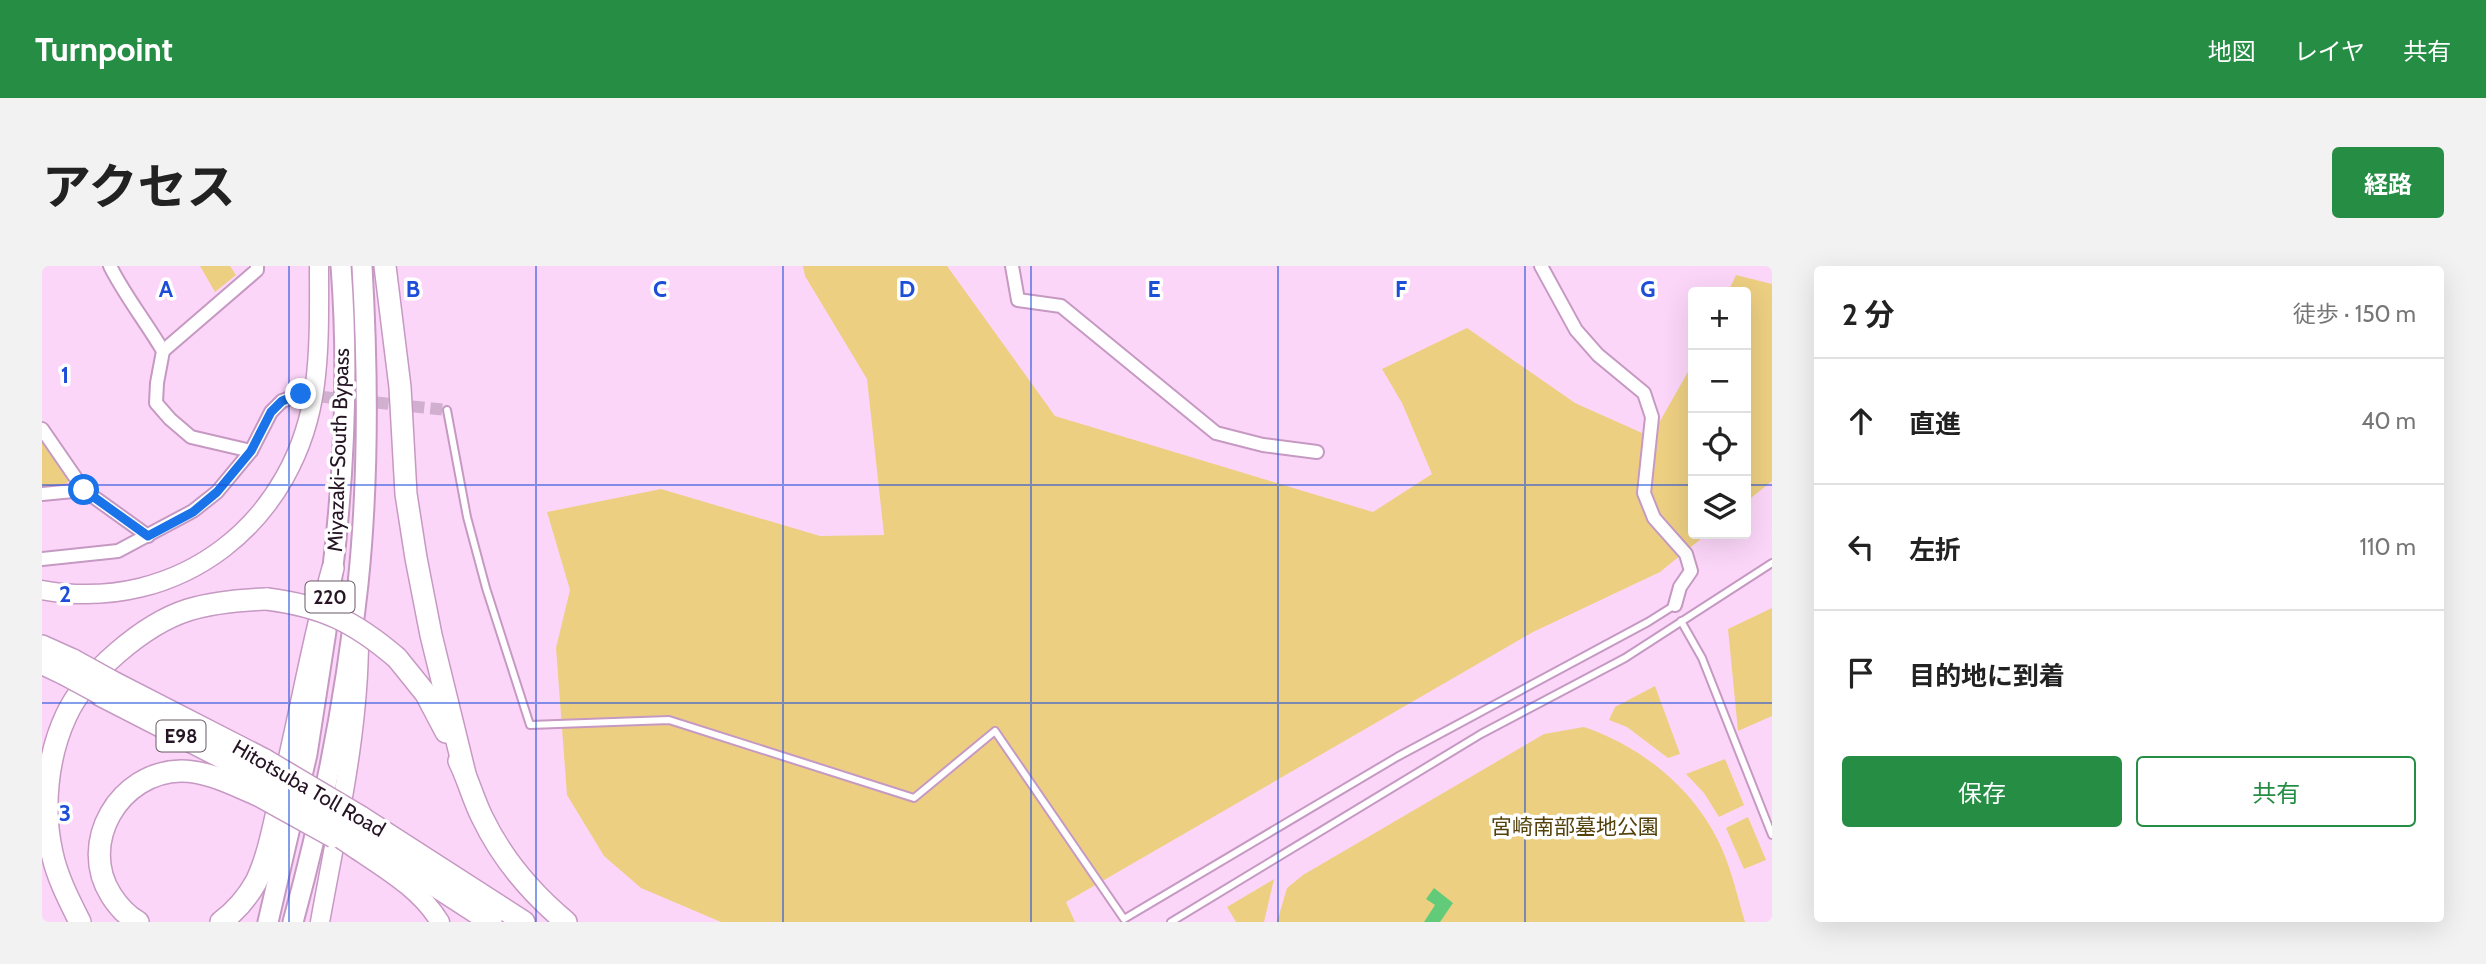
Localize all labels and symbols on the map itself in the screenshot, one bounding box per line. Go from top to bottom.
text: A [159,275,174,303]
text: B [406,275,420,303]
text: C [653,275,667,303]
text: D [899,275,915,303]
text: E [1147,275,1161,303]
text: F [1395,275,1407,303]
text: G [1640,275,1656,303]
street label: Miyazaki-South Bypass [322,347,354,552]
text: 1 [61,361,69,389]
route end [285,378,316,409]
route start [68,474,99,505]
text: 2 [59,580,71,608]
road number: 220 [306,582,354,612]
road number: E98 [156,720,206,751]
street label: Hitotsuba Toll Road [228,734,390,842]
text: 3 [59,799,71,827]
park label: 宮崎南部墓地公園 [1491,814,1659,839]

